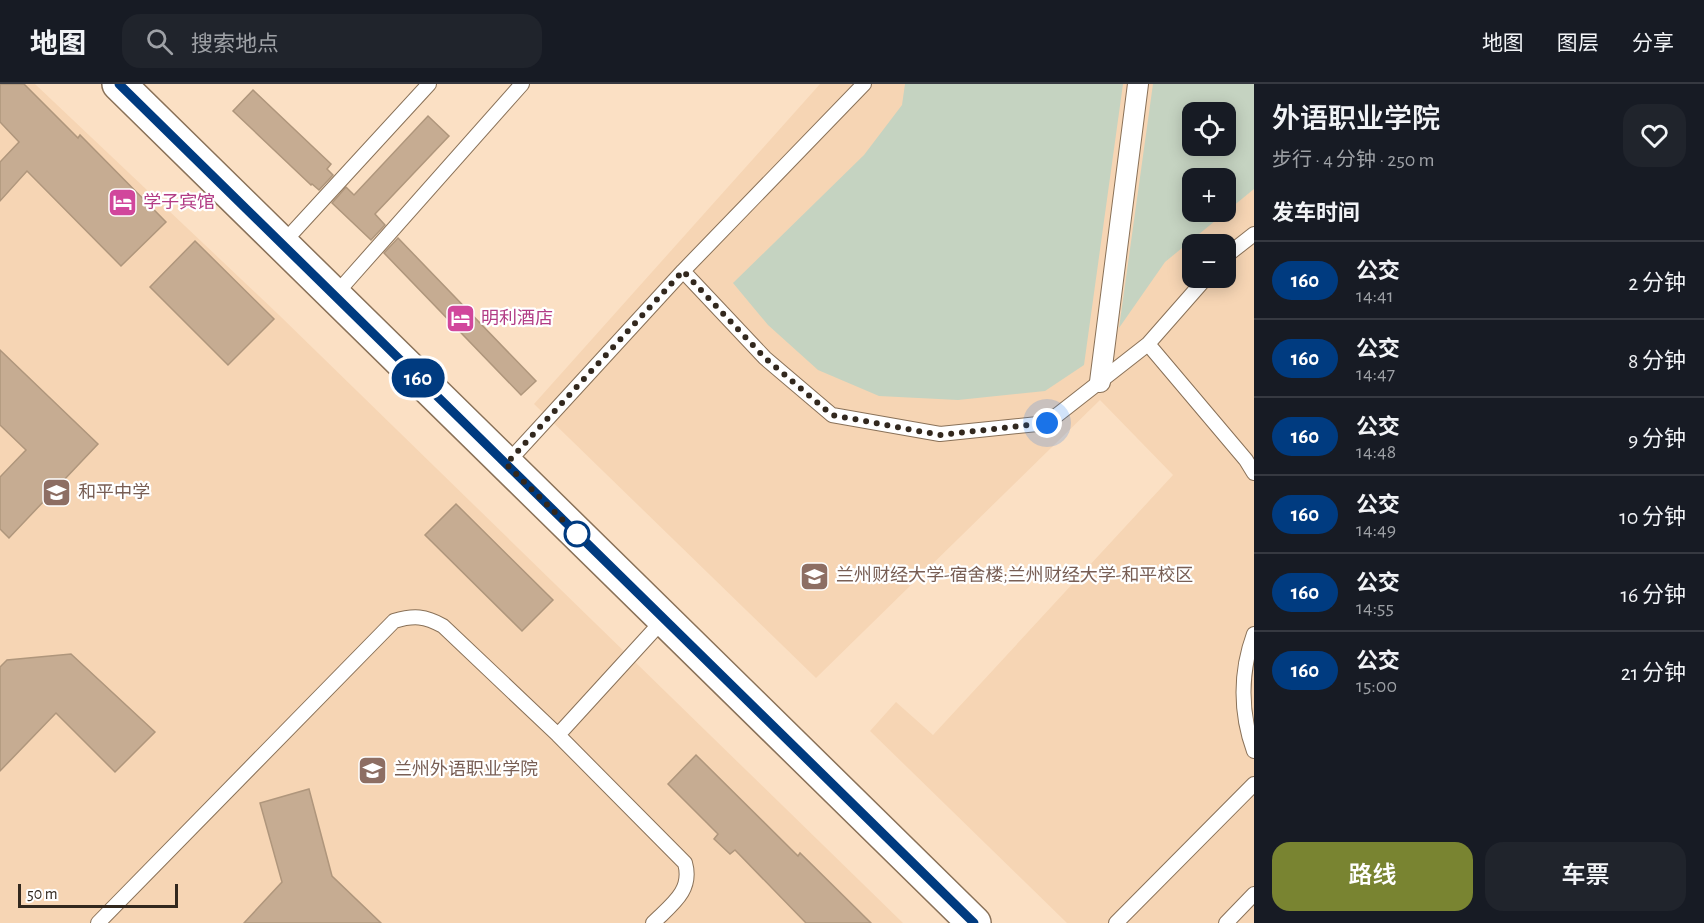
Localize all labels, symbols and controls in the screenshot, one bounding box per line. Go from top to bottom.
search box [122,14,542,68]
icon: search [143,25,176,58]
text: 地图 [30,31,86,59]
text: 搜索地点 [191,33,279,55]
text: 地图 [1482,33,1524,54]
text: 图层 [1557,33,1599,54]
text: 分享 [1632,33,1674,54]
map controls [1182,102,1236,288]
button: locate [1182,102,1236,156]
button: heart [1623,104,1686,167]
text: 外语职业学院 [1272,106,1440,134]
text: 步行 · 4 分钟 · 250 m [1272,150,1435,170]
button: + [1182,168,1236,222]
hotel icon: 学子宾馆 [106,187,138,219]
place label: 学子宾馆 [143,192,215,212]
text: 发车时间 [1272,202,1360,224]
button: − [1182,234,1236,288]
text: 公交 [1356,260,1400,282]
text: 160 [1291,270,1319,291]
text: 2 分钟 [1628,272,1686,294]
text: 14:41 [1356,286,1394,306]
hotel icon: 明利酒店 [444,303,476,335]
place label: 明利酒店 [481,308,553,328]
text: 公交 [1356,338,1400,360]
text: 160 [1291,348,1319,369]
text: 8 分钟 [1628,350,1686,372]
line badge: 160 [384,358,452,398]
text: 14:47 [1356,364,1395,384]
text: 160 [404,368,432,389]
your location [1032,408,1062,438]
text: 公交 [1356,416,1400,438]
text: 160 [1291,426,1319,447]
text: 9 分钟 [1628,428,1686,450]
text: 14:48 [1356,442,1396,462]
school or university icon: 和平中学 [41,477,73,509]
place label: 和平中学 [78,482,150,502]
text: 公交 [1356,494,1400,516]
text: 160 [1291,504,1319,525]
text: 10 分钟 [1619,506,1686,528]
text: 14:49 [1356,520,1396,540]
unlabelled marker [564,521,590,547]
school or university icon: 兰州财经大学-宿舍楼;兰州财经大学-和平校区 [799,560,831,592]
place label: 兰州财经大学-宿舍楼;兰州财经大学-和平校区 [836,565,1193,585]
text: 公交 [1356,572,1400,594]
text: 160 [1291,582,1319,603]
text: 16 分钟 [1620,584,1686,606]
text: 14:55 [1356,598,1394,618]
text: 公交 [1356,650,1400,672]
text: 160 [1291,660,1319,681]
text: 21 分钟 [1621,662,1686,684]
text: 15:00 [1356,676,1397,696]
school or university icon: 兰州外语职业学院 [357,754,389,786]
place label: 兰州外语职业学院 [394,759,538,779]
button: 路线 [1272,842,1473,911]
button: 车票 [1485,842,1686,911]
scale bar [18,881,178,908]
text: 50 m [27,886,58,902]

